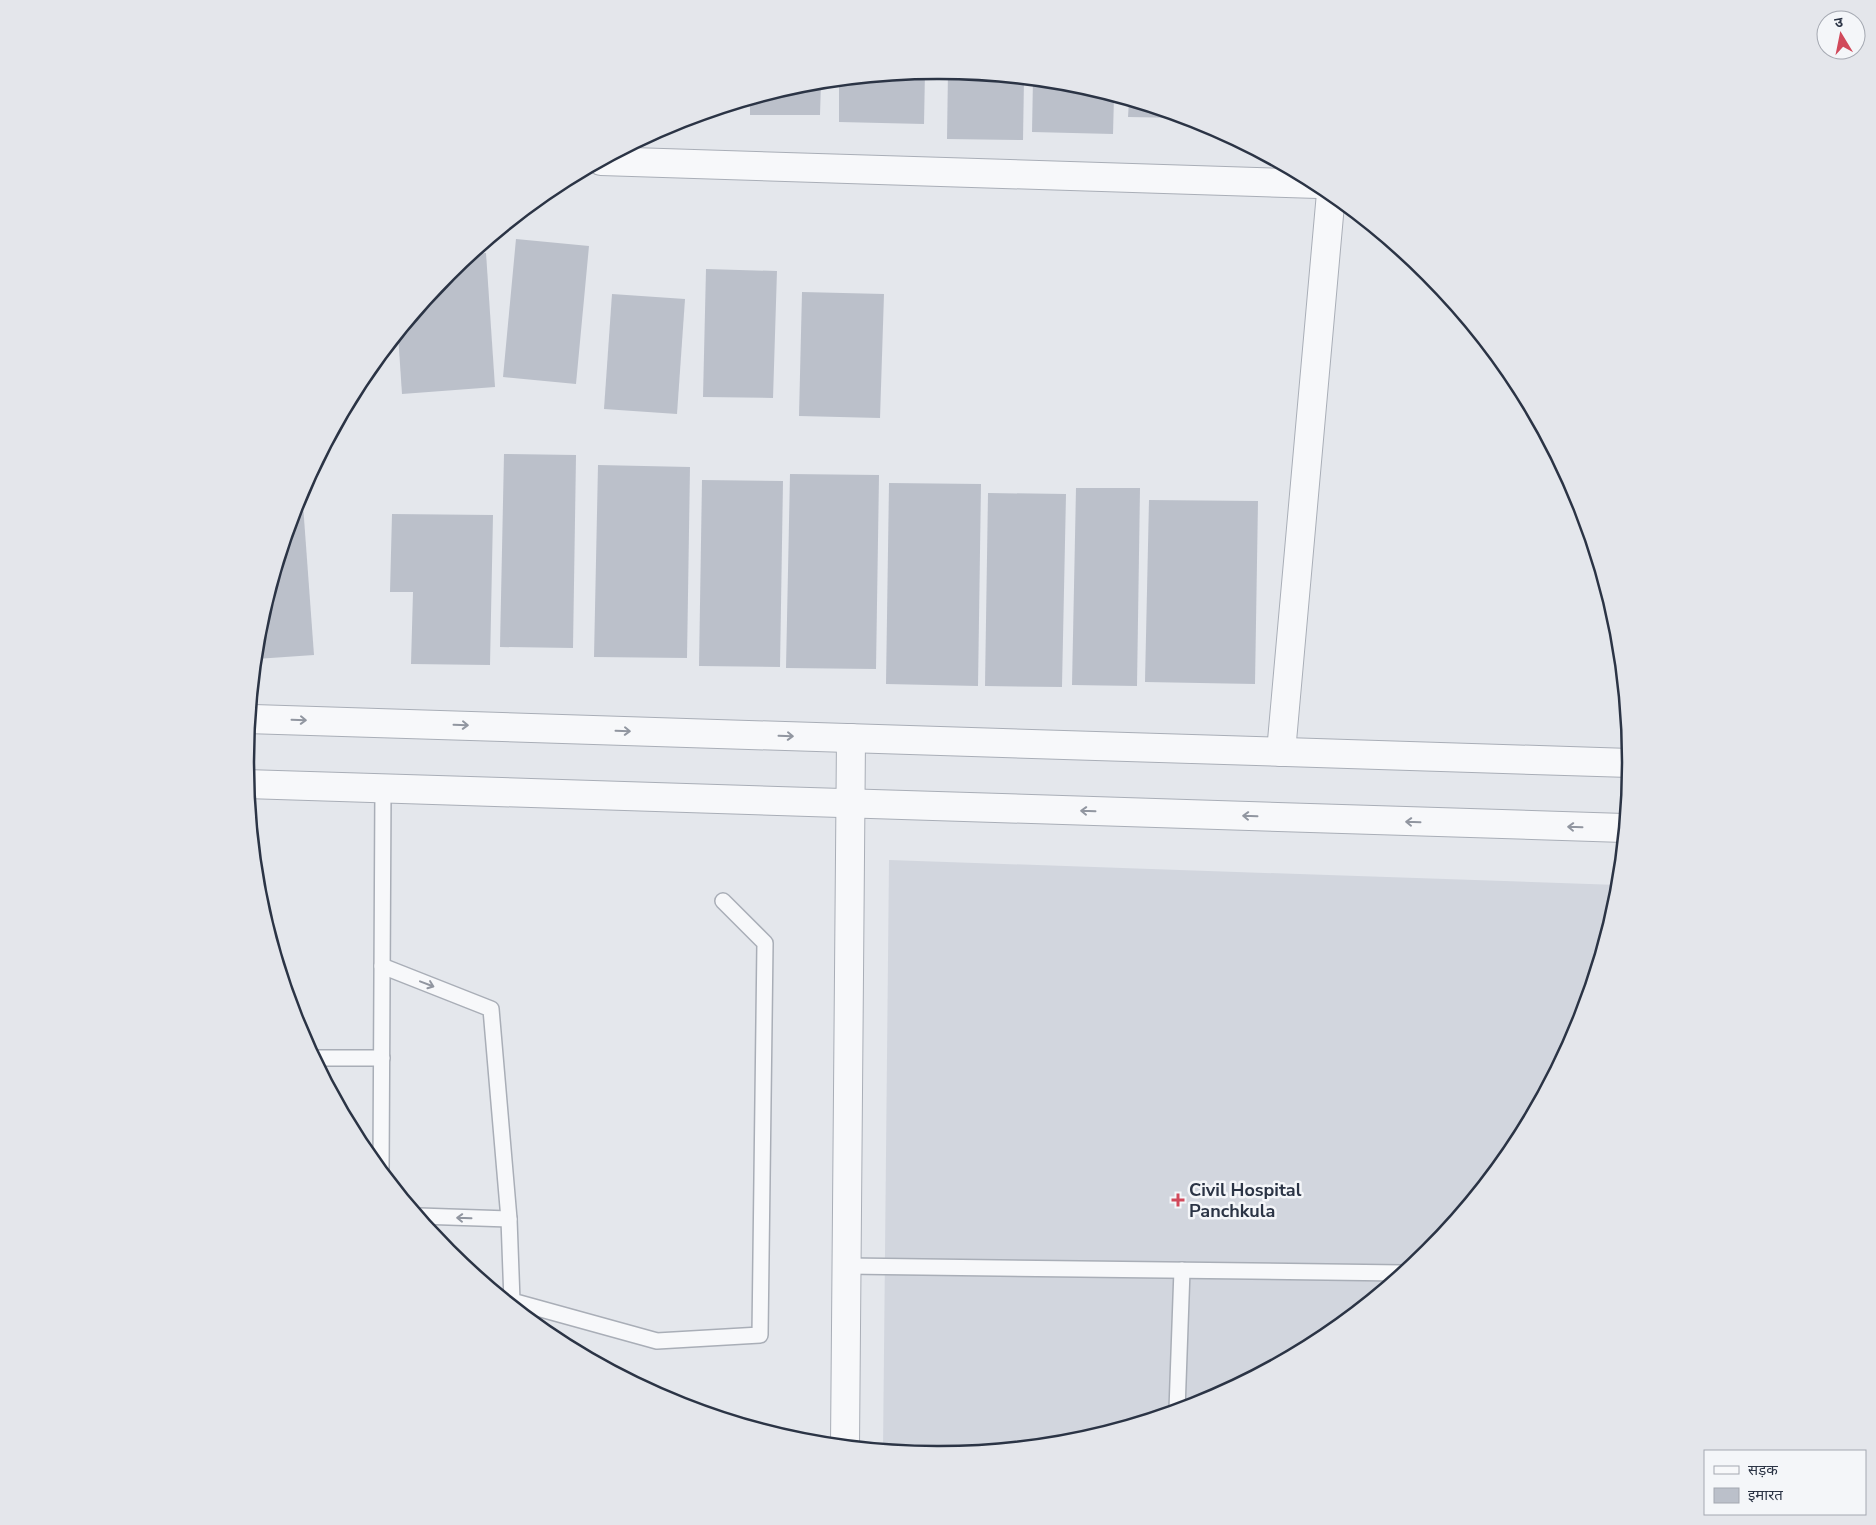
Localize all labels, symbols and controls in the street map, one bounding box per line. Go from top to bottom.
north arrow [1816,10,1866,60]
text: उ [1833,12,1845,33]
one-way arrow [290,715,306,725]
one-way arrow [453,721,469,730]
one-way arrow [615,726,631,735]
one-way arrow [778,731,794,740]
one-way arrow [1080,806,1096,816]
one-way arrow [1243,812,1259,821]
one-way arrow [1405,817,1421,826]
one-way arrow [1568,822,1584,832]
one-way arrow [419,980,435,989]
place label: Civil Hospital Panchkula [1189,1178,1302,1223]
marker: Civil Hospital Panchkula [1171,1193,1185,1207]
one-way arrow [456,1213,472,1223]
legend [1704,1450,1866,1515]
text: सड़क [1748,1460,1778,1480]
text: इमारत [1748,1485,1783,1505]

